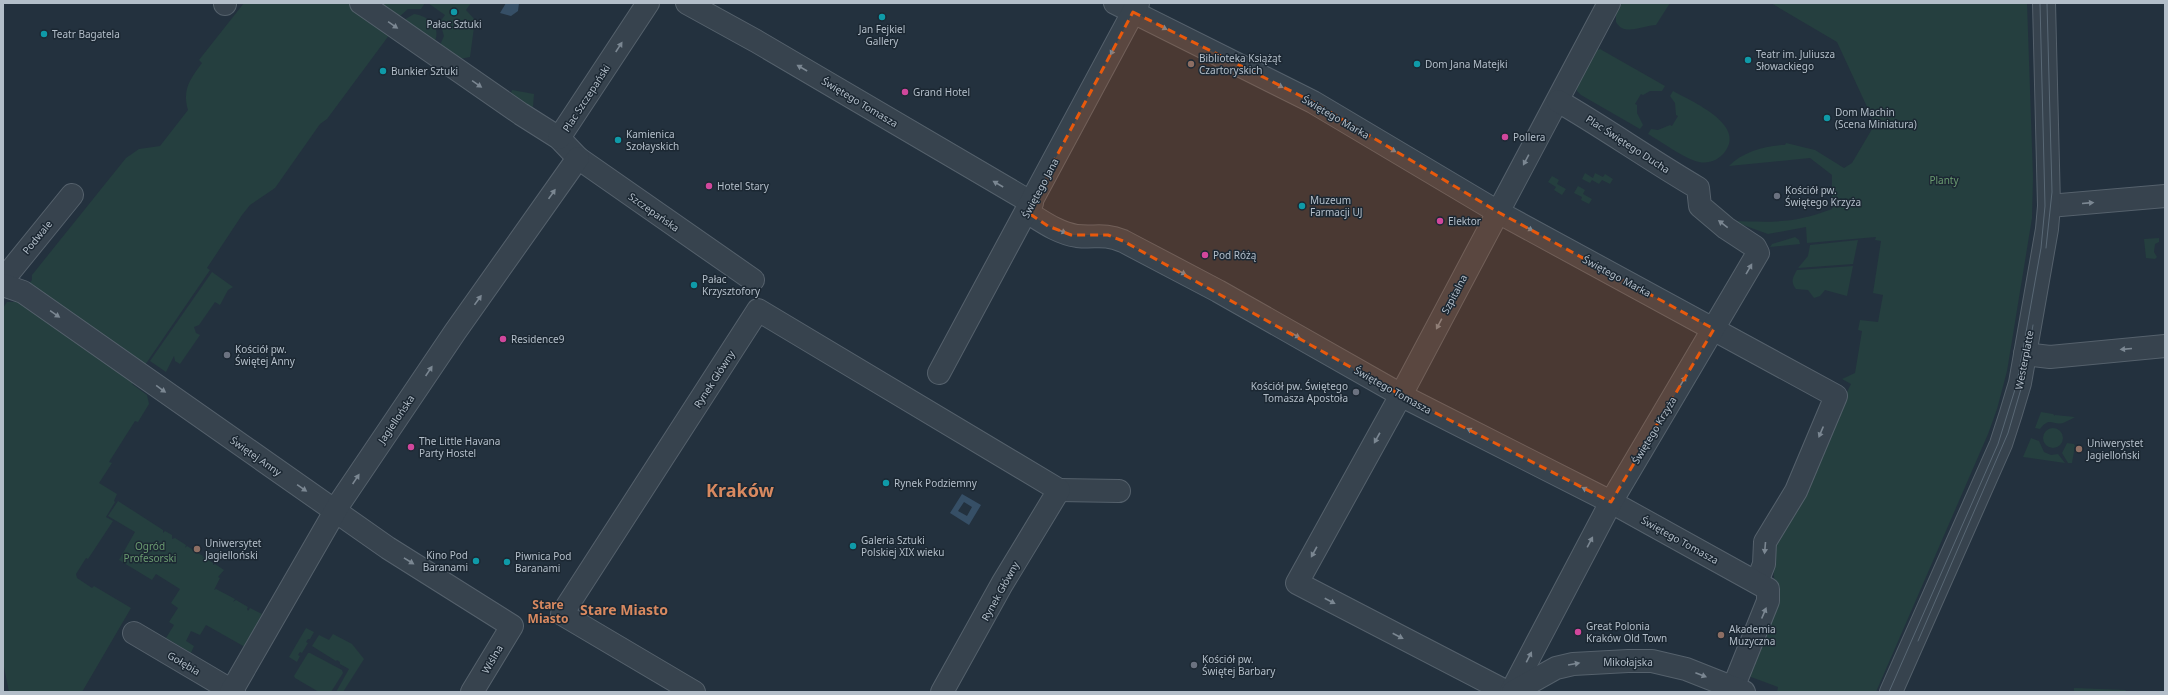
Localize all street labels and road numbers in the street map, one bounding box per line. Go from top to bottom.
street label: Plac Szczepański [559,62,613,134]
street label: Świętego Tomasza [819,74,901,130]
street label: Świętego Marka [1300,92,1372,142]
street label: Plac Świętego Ducha [1583,112,1673,176]
street label: Świętego Jana [1018,156,1062,220]
street label: Szczepańska [626,189,682,235]
street label: Podwale [19,217,55,257]
street label: Świętego Marka [1580,252,1654,300]
street label: Szpitalna [1438,272,1470,316]
street label: Westerplatte [2011,329,2037,391]
street label: Rynek Główny [690,347,738,410]
street label: Świętego Tomasza [1352,363,1434,417]
street label: Jagiellońska [374,392,417,447]
street label: Świętego Krzyża [1628,394,1680,466]
street label: Świętej Anny [227,433,285,479]
street label: Świętego Tomasza [1639,513,1721,567]
street label: Rynek Główny [978,558,1023,623]
street label: Wiślna [478,642,506,676]
street label: Gołębia [165,648,203,678]
street label: Mikołajska [1603,655,1653,669]

